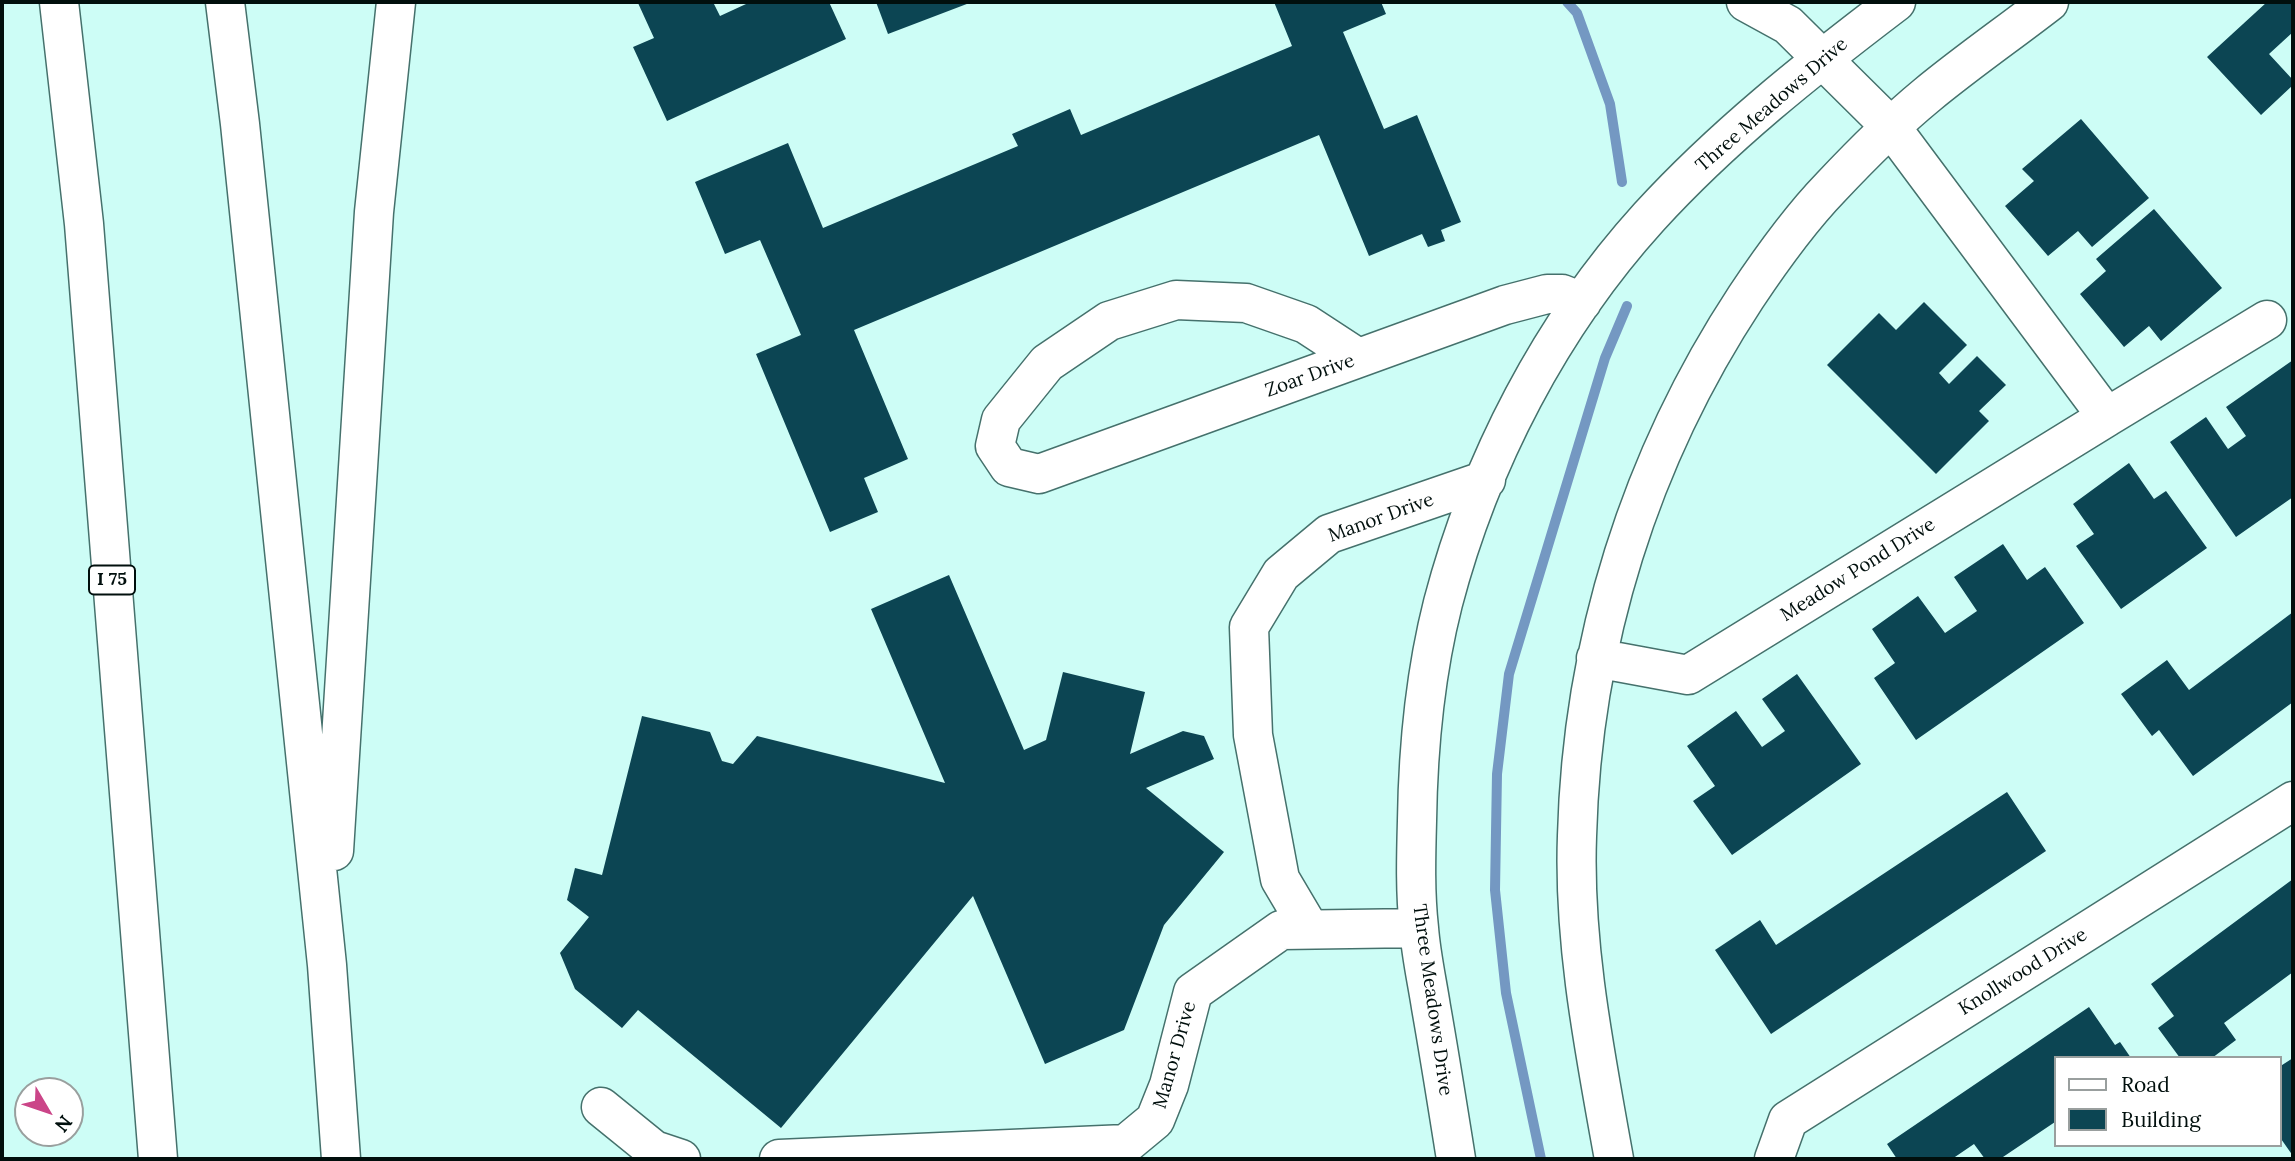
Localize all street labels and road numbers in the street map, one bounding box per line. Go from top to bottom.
street label: Three Meadows Drive [1692,33,1852,177]
street label: Zoar Drive [1262,349,1358,403]
street label: Manor Drive [1325,488,1437,548]
street label: Meadow Pond Drive [1777,513,1939,627]
road number: I 75 [89,566,135,594]
street label: Three Meadows Drive [1407,903,1457,1097]
street label: Knollwood Drive [1955,923,2091,1021]
street label: Manor Drive [1149,999,1201,1111]

